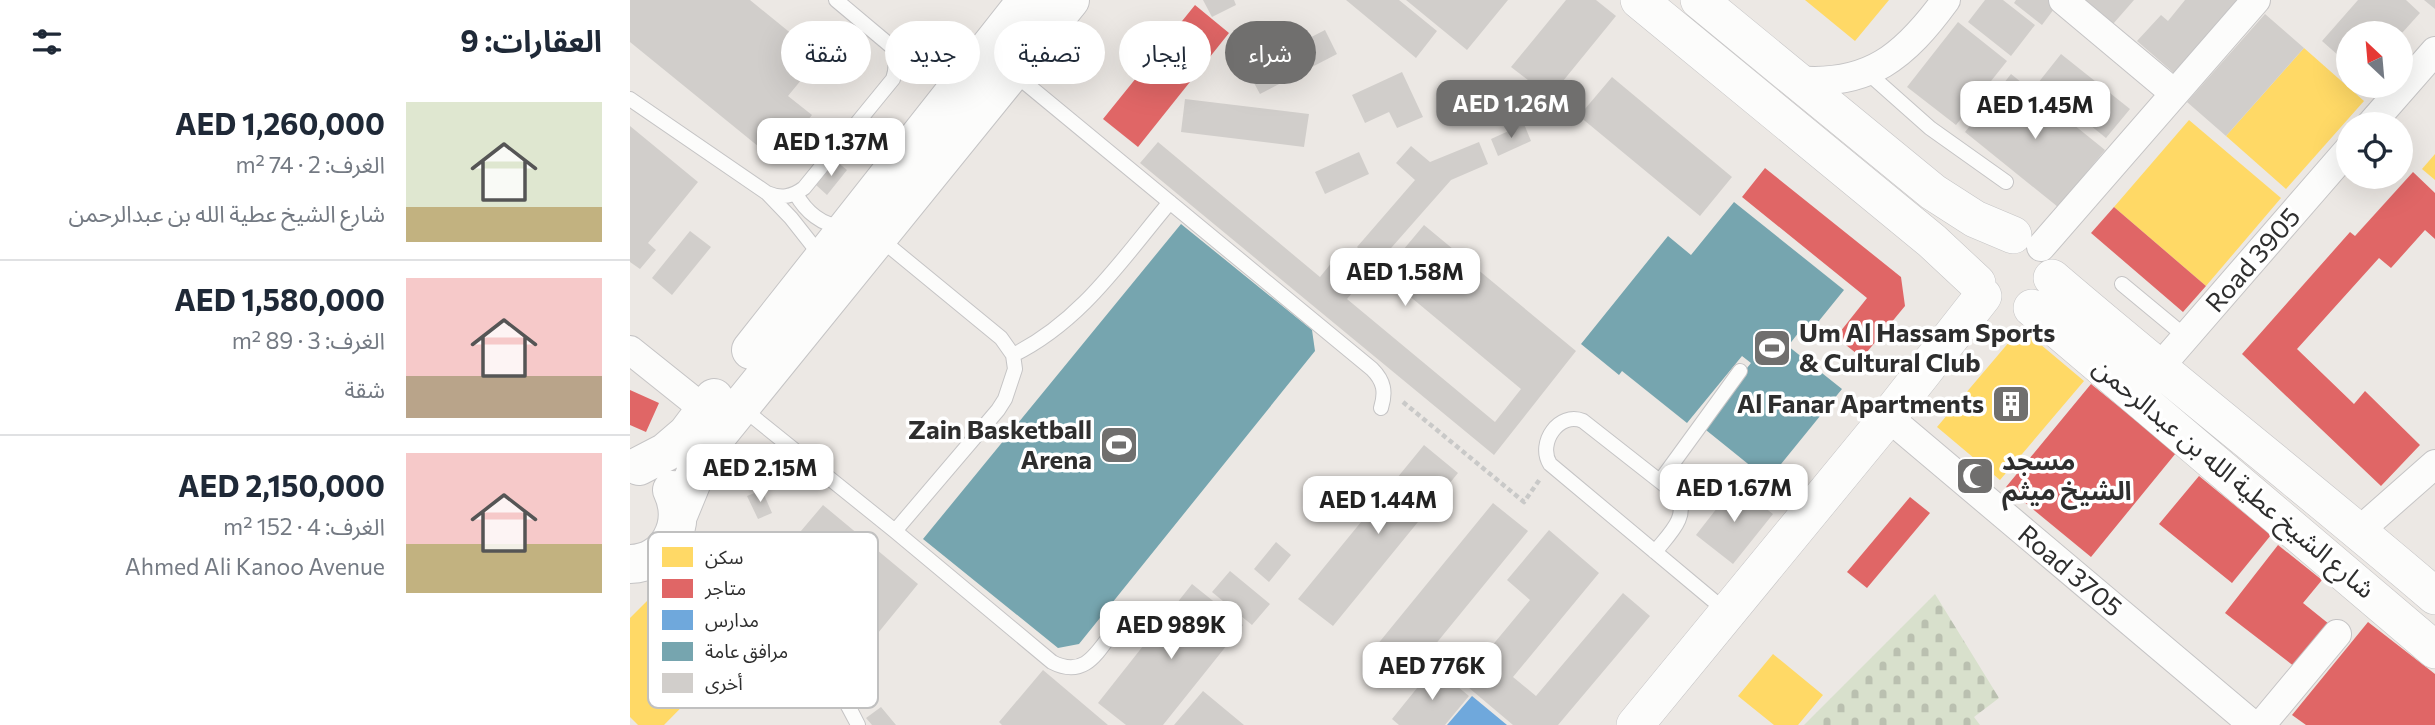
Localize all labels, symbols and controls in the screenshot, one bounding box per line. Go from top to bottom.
text: العقارات: 9 [460,21,602,58]
chip: شقة [781,21,871,84]
chip: جديد [885,21,980,84]
chip: تصفية [994,21,1105,84]
chip: إيجار [1119,21,1211,84]
chip: شراء [1225,21,1316,84]
north arrow [2336,21,2413,98]
map controls [2336,21,2413,189]
icon: filters [28,23,66,61]
pin: AED 1.26M [1431,80,1591,140]
pin: AED 1.45M [1955,82,2115,141]
text: AED 1.26M [1452,89,1570,117]
text: AED 1.45M [1976,90,2094,118]
text: AED 1,260,000 [175,104,385,141]
button: locate [2336,112,2413,189]
pin: AED 1.37M [751,118,911,178]
text: AED 1.37M [773,127,889,155]
icon: home [462,130,546,214]
text: الغرف: 2 · 74 m² [235,150,385,178]
text: شارع الشيخ عطية الله بن عبدالرحمن [69,199,385,227]
street label: Road 3905 [2198,200,2306,318]
pin: AED 1.58M [1325,248,1485,308]
text: AED 1.58M [1346,257,1464,285]
text: AED 1,580,000 [174,280,385,317]
icon: home [462,306,546,390]
place label: Um Al Hassam Sports & Cultural Club [1799,316,2055,377]
text: الغرف: 3 · 89 m² [232,326,385,354]
sports icon: Um Al Hassam Sports & Cultural Club [1751,327,1793,369]
street label: شارع الشيخ عطية الله بن عبدالرحمن [2084,350,2382,608]
text: شقة [344,375,385,403]
building icon: Al Fanar Apartments [1990,383,2032,425]
place label: Al Fanar Apartments [1737,387,1984,418]
place label: Zain Basketball Arena [908,413,1092,474]
sports icon: Zain Basketball Arena [1098,424,1140,466]
pin: AED 2.15M [680,444,840,504]
place label: مسجد الشيخ ميثم [2002,444,2132,511]
text: AED 2.15M [703,453,817,481]
mosque icon: مسجد الشيخ ميثم [1954,455,1996,497]
pin: AED 1.67M [1654,464,1814,524]
text: AED 2,150,000 [178,466,385,503]
text: AED 1.67M [1676,473,1792,501]
pin: AED 1.44M [1298,476,1458,536]
icon: home [462,481,546,565]
text: AED 1.44M [1319,485,1437,513]
text: الغرف: 4 · 152 m² [223,512,385,540]
street label: Road 3705 [2013,517,2129,622]
legend [648,532,878,708]
text: سكن [705,545,743,569]
text: Ahmed Ali Kanoo Avenue [125,552,385,580]
text: متاجر [704,576,746,600]
pin: AED 989K [1099,602,1243,661]
text: مدارس [705,608,759,632]
text: AED 989K [1116,610,1226,638]
text: مرافق عامة [705,639,788,663]
pin: AED 776K [1360,642,1504,702]
text: AED 776K [1379,651,1485,679]
text: أخرى [705,671,743,695]

